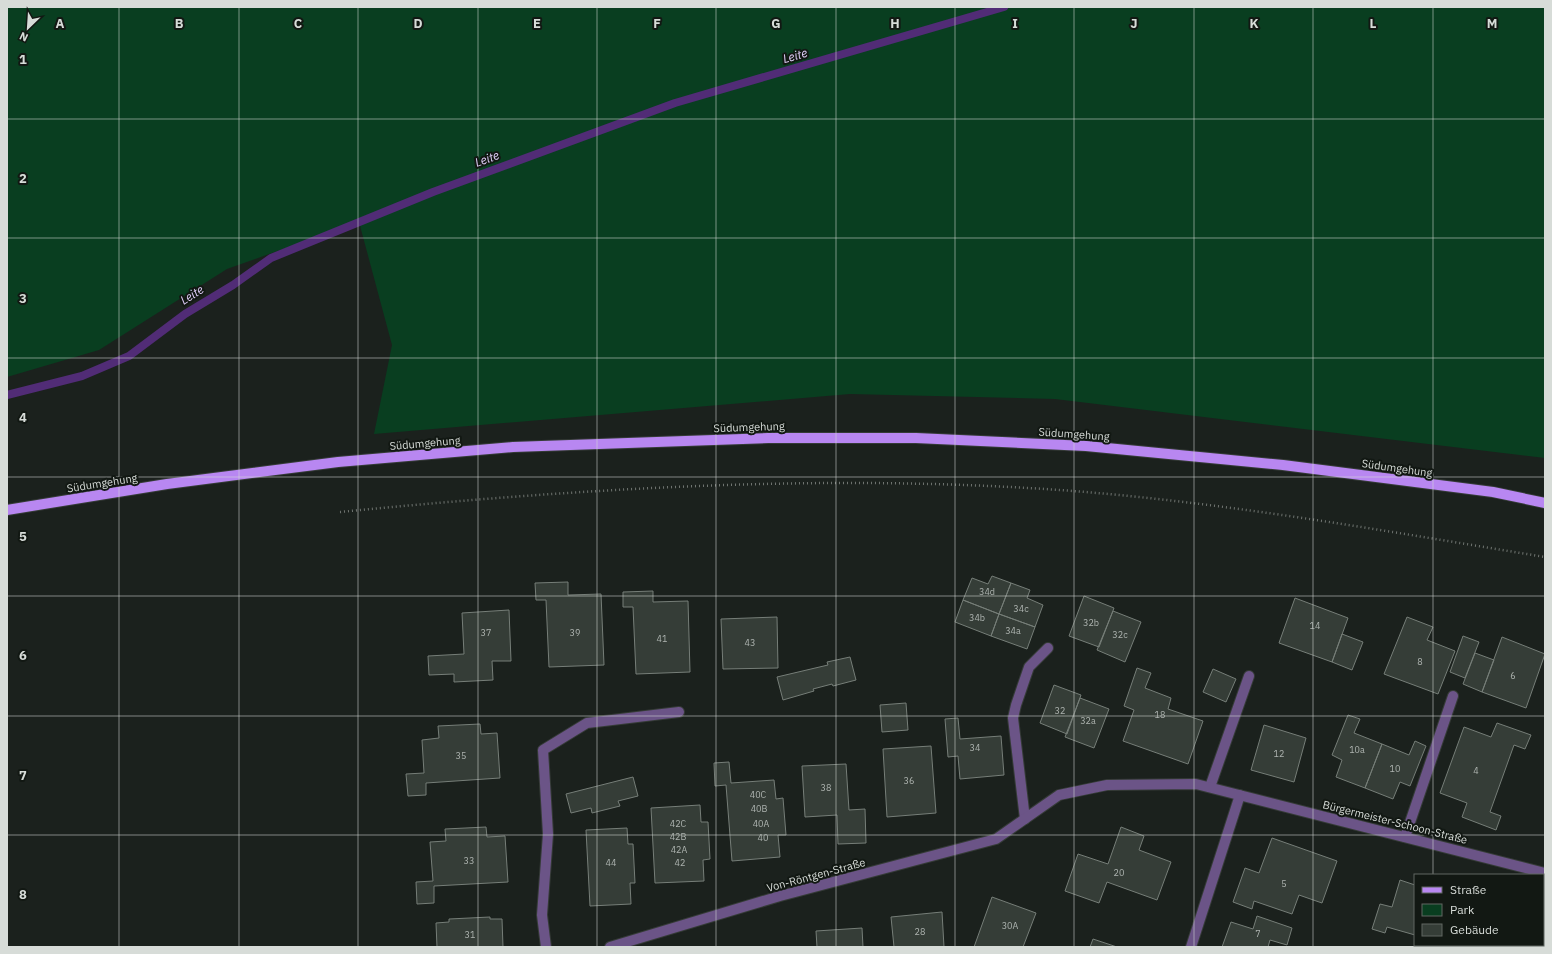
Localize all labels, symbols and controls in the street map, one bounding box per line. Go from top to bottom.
north arrow [8,8,48,48]
text: A [56,15,65,32]
text: B [175,15,184,32]
text: C [294,15,303,32]
text: D [413,15,423,32]
text: E [533,15,541,32]
text: F [653,15,661,32]
text: G [771,15,781,32]
text: H [890,15,900,32]
text: I [1012,15,1018,32]
text: J [1130,15,1138,32]
text: K [1249,15,1259,32]
text: L [1370,15,1377,32]
text: M [1487,15,1497,32]
text: N [17,29,30,45]
water label: Leite [781,45,809,66]
text: 1 [19,51,27,68]
water label: Leite [473,147,501,170]
text: 2 [19,170,27,187]
water label: Leite [177,282,206,308]
text: 3 [19,290,27,307]
text: 4 [19,409,27,426]
street label: Südumgehung [713,419,785,435]
street label: Südumgehung [1038,425,1110,443]
street label: Südumgehung [389,433,461,453]
street label: Südumgehung [1361,456,1433,480]
street label: Südumgehung [66,470,138,495]
text: 5 [19,528,27,545]
house number: 34d [979,586,995,597]
house number: 34c [1013,603,1029,614]
house number: 34b [969,612,985,623]
house number: 32b [1083,617,1099,628]
house number: 14 [1310,620,1320,631]
house number: 34a [1005,625,1021,636]
house number: 37 [481,627,491,638]
house number: 39 [570,627,580,638]
house number: 32c [1112,629,1128,640]
house number: 41 [657,633,667,644]
house number: 43 [745,637,755,648]
text: 6 [19,647,27,664]
house number: 8 [1417,656,1423,667]
house number: 6 [1510,670,1516,681]
house number: 32 [1055,705,1065,716]
house number: 18 [1155,709,1165,720]
house number: 32a [1080,715,1096,726]
house number: 34 [970,742,980,753]
house number: 10a [1349,744,1365,755]
house number: 12 [1274,748,1284,759]
house number: 35 [456,750,466,761]
house number: 10 [1390,763,1400,774]
house number: 4 [1473,765,1479,776]
text: 7 [19,767,27,784]
house number: 36 [904,775,914,786]
house number: 38 [821,782,831,793]
house number: 40C [750,789,767,800]
street label: Bürgermeister-Schoon-Straße [1321,797,1469,847]
house number: 40B [751,803,767,814]
house number: 42C [670,818,687,829]
house number: 40A [753,818,770,829]
house number: 42B [670,831,686,842]
house number: 40 [758,832,768,843]
house number: 42A [671,844,688,855]
house number: 33 [464,855,474,866]
street label: Von-Röntgen-Straße [765,855,867,895]
house number: 44 [606,857,616,868]
house number: 42 [675,857,685,868]
house number: 20 [1114,867,1124,878]
legend [1414,874,1544,946]
house number: 5 [1281,878,1287,889]
text: Straße [1450,882,1487,897]
text: 8 [19,886,27,903]
text: Park [1450,902,1475,917]
house number: 30A [1002,920,1019,931]
text: Gebäude [1450,922,1499,937]
house number: 28 [915,926,925,937]
house number: 7 [1255,928,1261,939]
house number: 31 [465,929,475,940]

